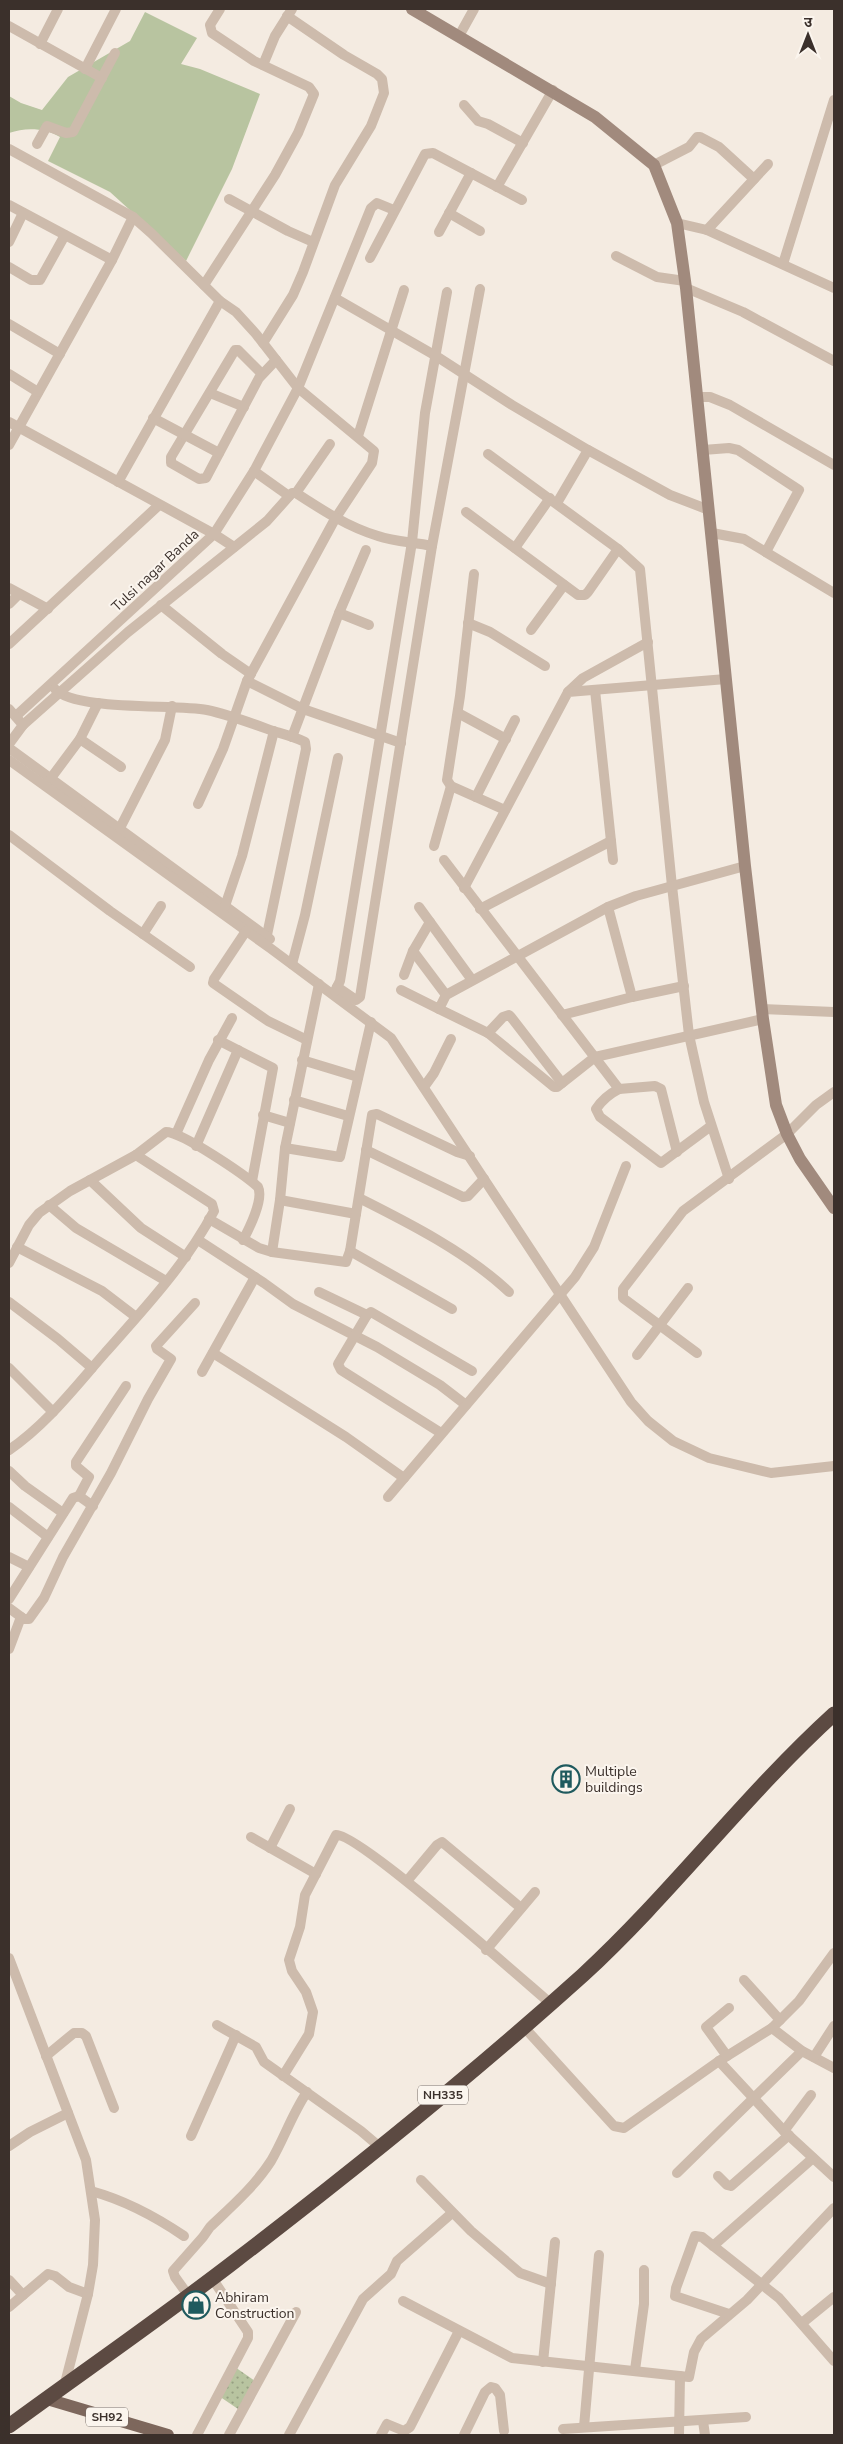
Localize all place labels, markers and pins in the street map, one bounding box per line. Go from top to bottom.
place label: Multiple buildings [585,1762,643,1797]
building icon: Multiple buildings [551,1764,581,1794]
place label: Abhiram Construction [215,2288,294,2323]
shop icon: Abhiram Construction [181,2290,211,2320]

